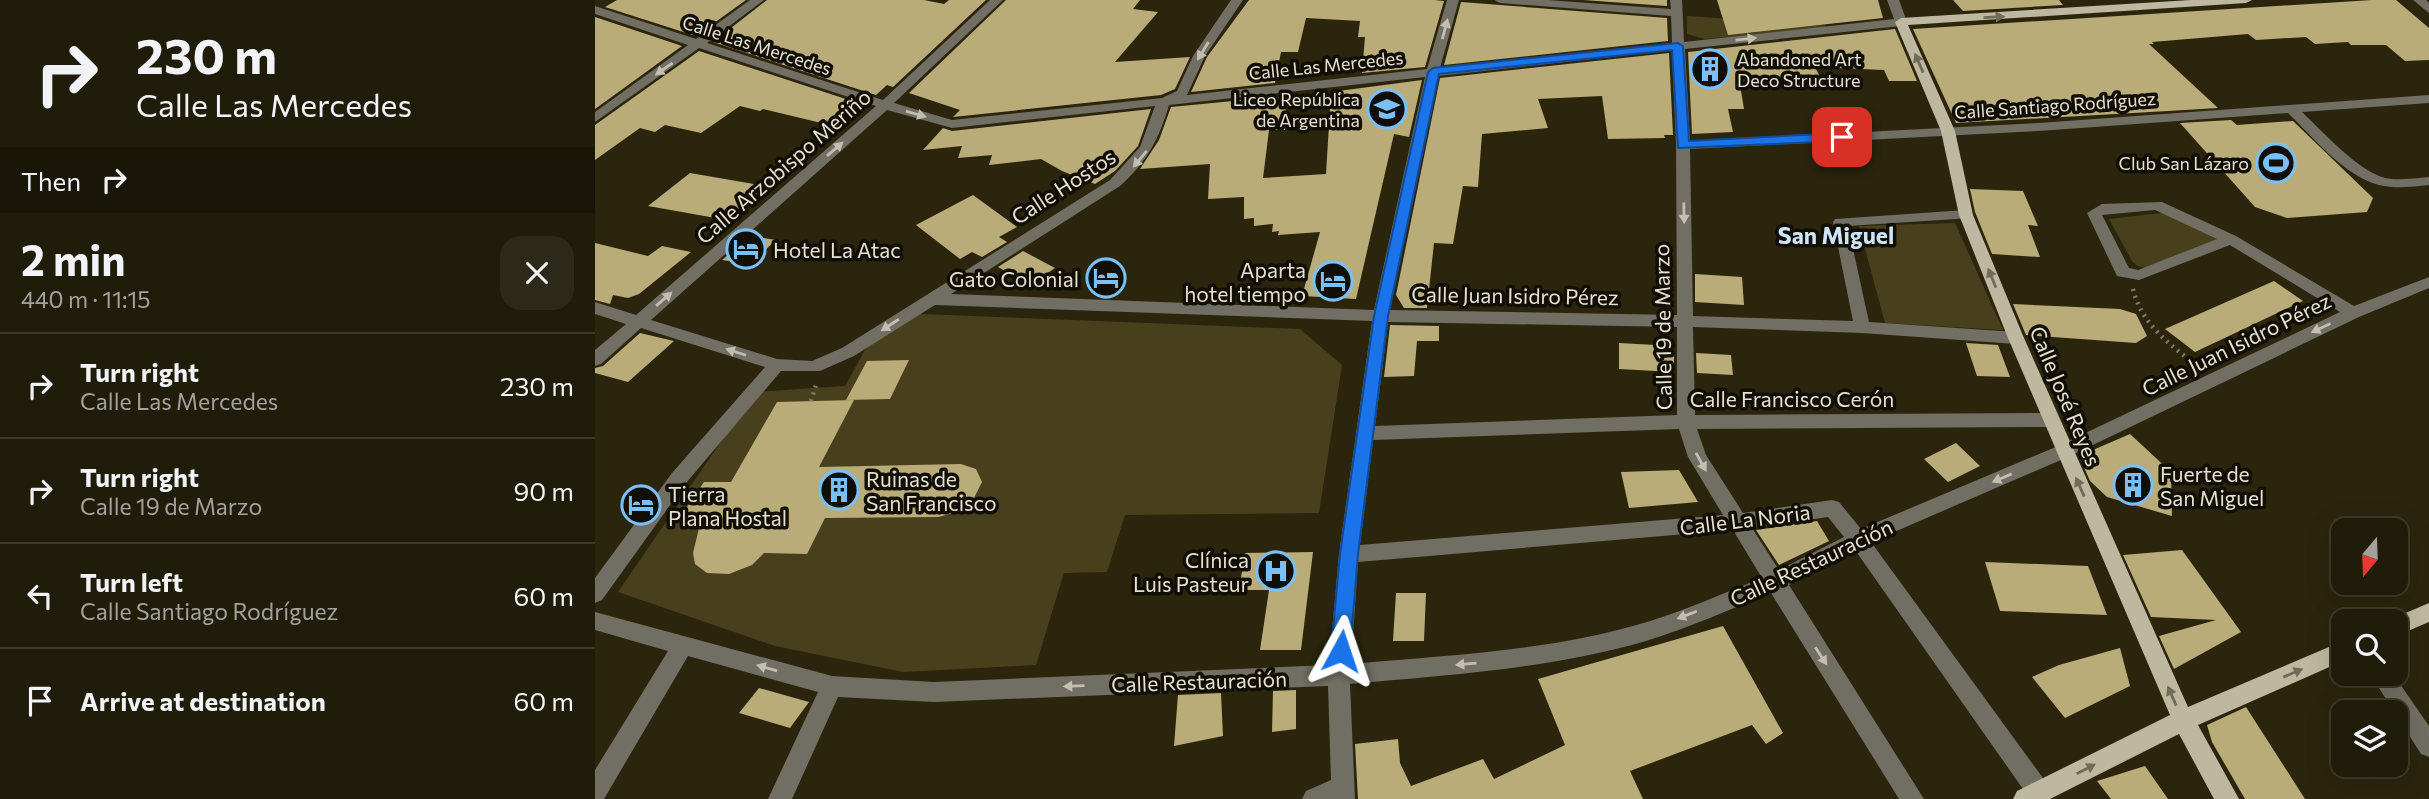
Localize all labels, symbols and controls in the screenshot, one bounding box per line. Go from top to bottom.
street label: Calle Las Mercedes [680,11,834,79]
one-way arrow [1983,11,2005,22]
one-way arrow [1440,17,1451,39]
text: 230 m [136,24,277,84]
icon: right [21,28,112,119]
one-way arrow [1735,33,1757,44]
one-way arrow [1196,42,1209,61]
street label: Calle Las Mercedes [1248,46,1404,84]
building icon: Abandoned Art Deco Structure [1689,48,1731,90]
place label: Abandoned Art Deco Structure [1737,48,1862,91]
one-way arrow [1913,52,1924,73]
one-way arrow [655,62,673,76]
street label: Calle Arzobispo Meriño [691,83,875,249]
text: Calle Las Mercedes [136,84,412,124]
street label: Calle Santiago Rodríguez [1953,87,2157,123]
place label: Liceo República de Argentina [1233,88,1360,131]
school or university icon: Liceo República de Argentina [1366,88,1408,130]
pin [1812,107,1872,167]
one-way arrow [906,109,928,120]
icon: arrive [1823,118,1861,156]
one-way arrow [826,141,843,157]
sports icon: Club San Lázaro [2255,142,2297,184]
street label: Calle Hostos [1006,143,1120,229]
one-way arrow [1132,150,1148,168]
place label: Club San Lázaro [2119,152,2249,174]
icon: right [95,161,133,199]
text: Then [21,165,81,196]
one-way arrow [1678,202,1690,224]
district label: San Miguel [1778,221,1894,249]
hotel icon: Hotel La Atac [725,228,767,270]
text: 2 min [21,233,126,285]
button: close [500,236,574,310]
place label: Hotel La Atac [773,237,901,262]
street label: Calle 19 de Marzo [1648,244,1676,410]
hotel icon: Gato Colonial [1085,257,1127,299]
place label: Aparta hotel tiempo [1184,257,1306,306]
hotel icon: Aparta hotel tiempo [1312,260,1354,302]
place label: Gato Colonial [949,266,1079,291]
one-way arrow [1986,267,1997,288]
street label: Calle Juan Isidro Pérez [1411,281,1619,309]
text: 440 m · 11:15 [21,285,150,313]
street label: Calle Juan Isidro Pérez [2137,287,2335,401]
one-way arrow [656,292,673,307]
one-way arrow [880,318,899,331]
street label: Calle José Reyes [2025,322,2107,470]
one-way arrow [2311,322,2331,334]
one-way arrow [726,346,747,357]
text: Turn right [80,356,199,387]
icon: right [21,367,59,405]
text: 230 m [500,370,574,401]
street label: Calle Francisco Cerón [1690,386,1894,411]
text: Calle Las Mercedes [80,387,278,415]
one-way arrow [1695,453,1707,472]
text: Turn right [80,461,199,492]
place label: Fuerte de San Miguel [2160,461,2264,510]
building icon: Fuerte de San Miguel [2112,464,2154,506]
place label: Ruinas de San Francisco [866,466,997,515]
building icon: Ruinas de San Francisco [818,469,860,511]
icon: right [21,472,59,510]
one-way arrow [1991,472,2012,483]
text: 90 m [514,475,574,506]
one-way arrow [2075,476,2086,497]
place label: Tierra Plana Hostal [668,481,787,530]
hotel icon: Tierra Plana Hostal [620,484,662,526]
text: Calle 19 de Marzo [80,492,262,520]
street label: Calle La Noria [1678,499,1812,539]
street label: Calle Restauración [1726,513,1896,611]
north arrow [2331,518,2408,595]
map controls [2331,518,2408,777]
place label: Clínica Luis Pasteur [1133,547,1249,596]
hospital icon: Clínica Luis Pasteur [1255,550,1297,592]
text: Turn left [80,566,183,597]
icon: left [21,577,59,615]
text: 60 m [514,580,574,611]
text: Calle Santiago Rodríguez [80,597,338,625]
button: search [2331,609,2408,686]
one-way arrow [1677,610,1698,621]
position arrow [1304,614,1378,688]
one-way arrow [1814,646,1827,665]
one-way arrow [1455,659,1477,670]
one-way arrow [755,662,777,673]
street label: Calle Restauración [1111,665,1287,697]
one-way arrow [2282,667,2303,678]
one-way arrow [1063,681,1085,692]
icon: arrive [21,682,59,720]
text: Arrive at destination [80,685,326,716]
text: 60 m [514,685,574,716]
one-way arrow [2166,685,2177,706]
button: layers [2331,700,2408,777]
one-way arrow [2076,764,2096,775]

